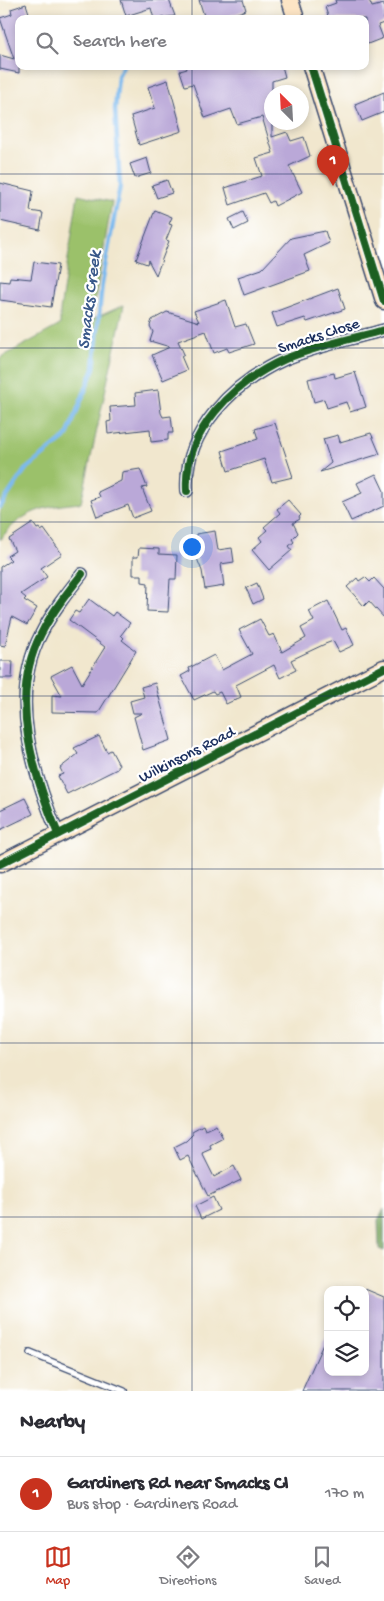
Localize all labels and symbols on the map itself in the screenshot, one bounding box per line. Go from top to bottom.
north arrow [264,85,309,130]
pin: 1 [317,145,349,186]
water label: Smacks Creek [74,248,107,351]
street label: Smacks Close [276,315,363,359]
your location [179,534,205,560]
street label: Wilkinsons Road [136,723,240,788]

